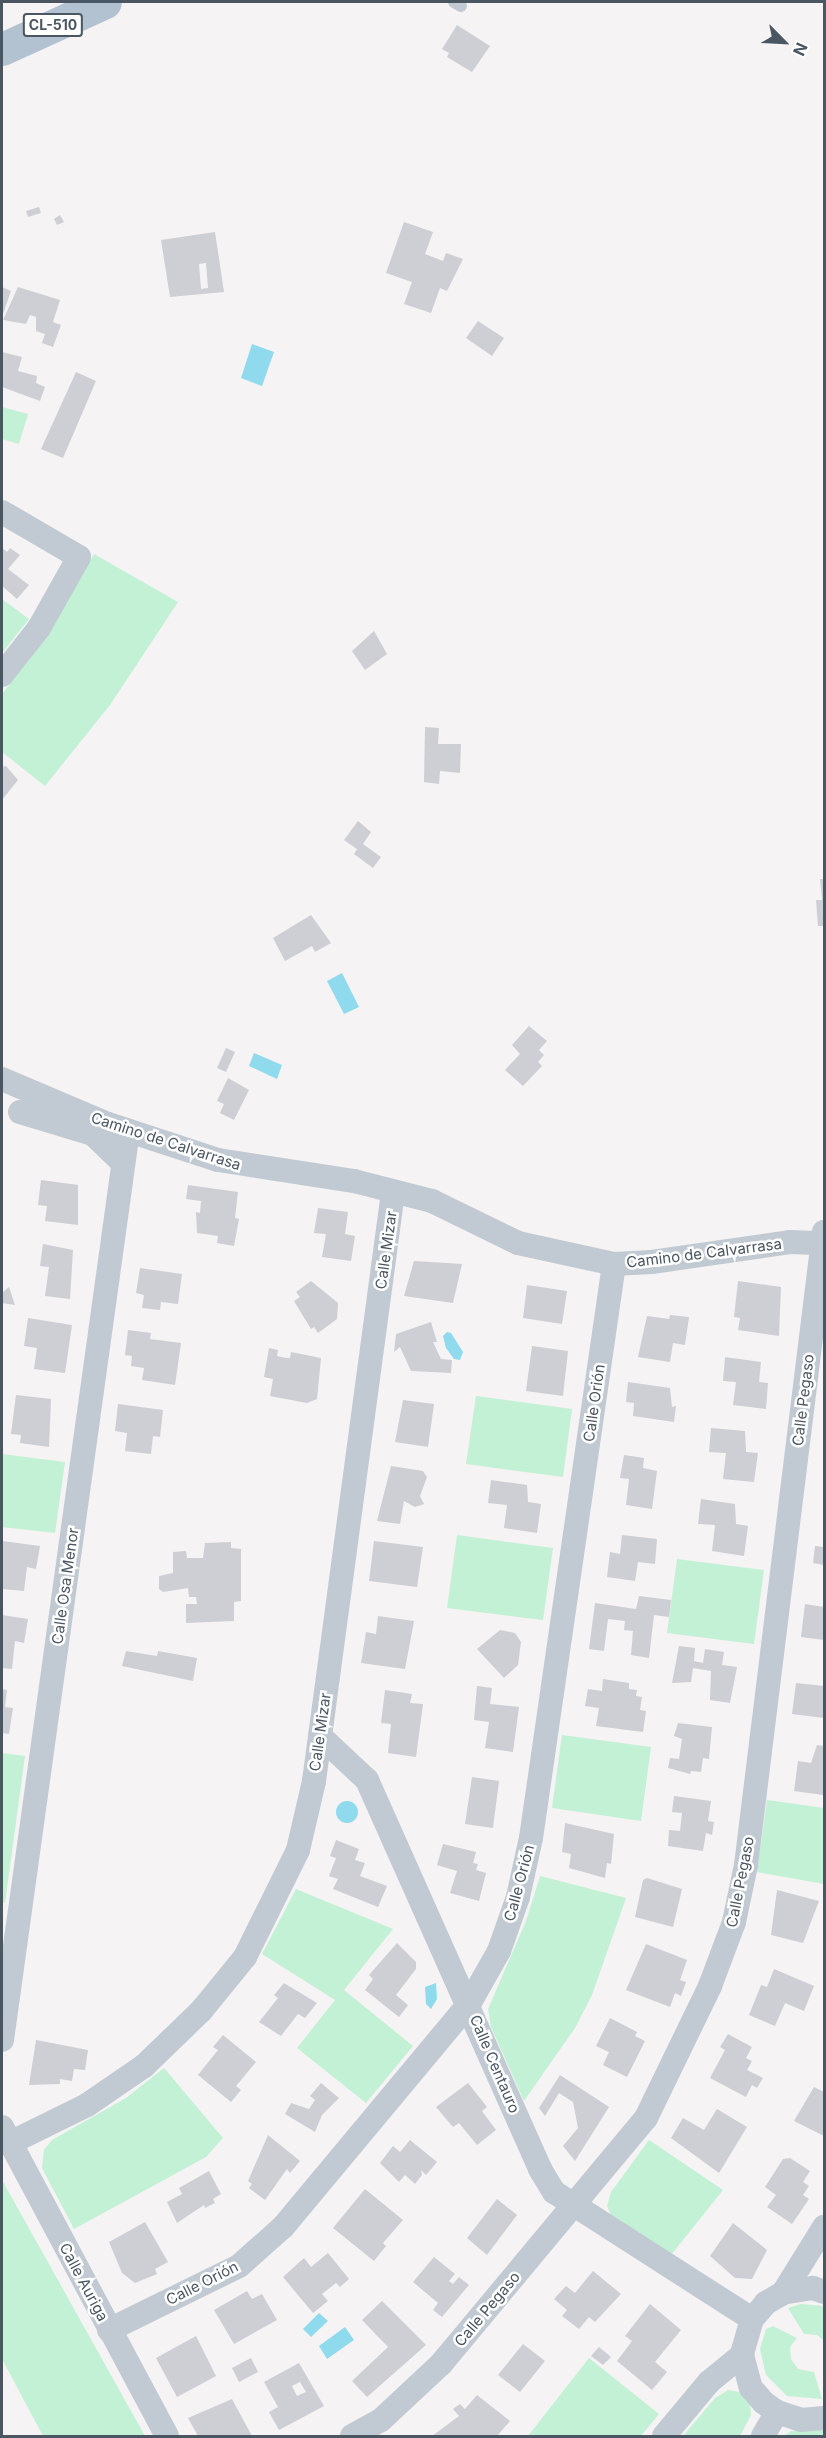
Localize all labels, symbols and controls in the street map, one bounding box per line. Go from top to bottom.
north arrow [754,12,814,72]
road number: CL-510 [22,14,84,36]
text: N [789,40,812,59]
street label: Camino de Calvarrasa [89,1108,243,1174]
street label: Calle Mizar [372,1210,400,1290]
street label: Camino de Calvarrasa [625,1235,783,1271]
street label: Calle Pegaso [788,1353,818,1447]
street label: Calle Orión [580,1363,608,1443]
street label: Calle Osa Menor [48,1527,82,1645]
street label: Calle Mizar [306,1692,334,1772]
street label: Calle Pegaso [722,1835,758,1929]
street label: Calle Orión [500,1843,538,1923]
street label: Calle Centauro [466,2012,524,2116]
street label: Calle Auriga [56,2240,112,2324]
street label: Calle Orión [163,2257,241,2309]
street label: Calle Pegaso [450,2268,524,2350]

